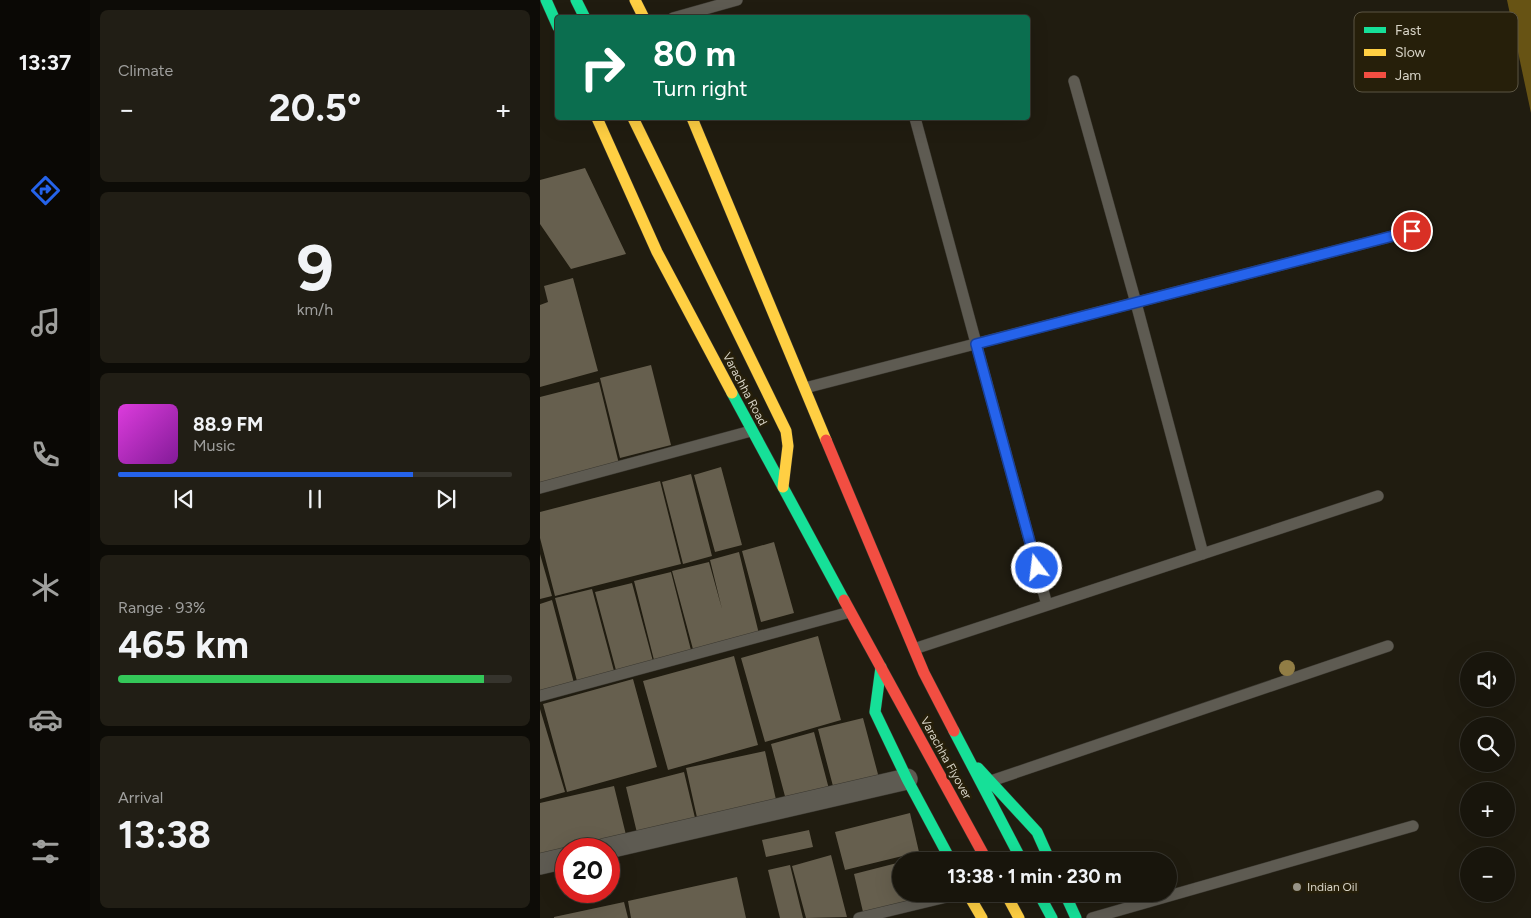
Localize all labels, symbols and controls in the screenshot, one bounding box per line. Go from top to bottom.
legend [1354,12,1518,92]
text: Fast [1395,22,1421,39]
text: 80 m [653,33,736,75]
icon: right [570,35,635,100]
text: Slow [1395,44,1426,61]
text: 13:37 [19,49,71,76]
text: Climate [118,61,173,80]
text: Jam [1395,67,1421,84]
text: Turn right [653,75,748,102]
text: 20.5° [269,85,361,131]
text: − [118,92,135,126]
text: + [495,92,512,126]
icon: directions [28,173,63,208]
pin [1391,210,1433,252]
icon: arrive [1398,217,1426,245]
text: 9 [296,228,334,306]
text: km/h [297,300,333,319]
icon: music [28,305,63,340]
street label: Varachha Road [720,350,770,428]
text: 88.9 FM [193,413,263,436]
text: Music [193,436,235,455]
icon: phone [28,437,63,472]
icon: previous [170,485,198,513]
icon: pause [301,485,329,513]
icon: next [432,485,460,513]
position arrow [1010,541,1062,593]
icon: climate [28,570,63,605]
text: Range · 93% [118,598,206,617]
text: 465 km [118,622,249,668]
map controls [1460,652,1515,902]
button: sound [1460,652,1515,707]
icon: car [28,702,63,737]
street label: Varachha Flyover [918,714,974,802]
button: search [1460,717,1515,772]
button: + [1460,782,1515,837]
text: Arrival [118,788,163,807]
text: 13:38 [118,812,211,858]
icon: filters [28,834,63,869]
speed limit sign: 20 [555,838,620,903]
button: − [1460,847,1515,902]
text: 13:38 · 1 min · 230 m [947,865,1122,888]
place label: Indian Oil [1307,880,1357,894]
marker: Indian Oil [1291,881,1303,893]

